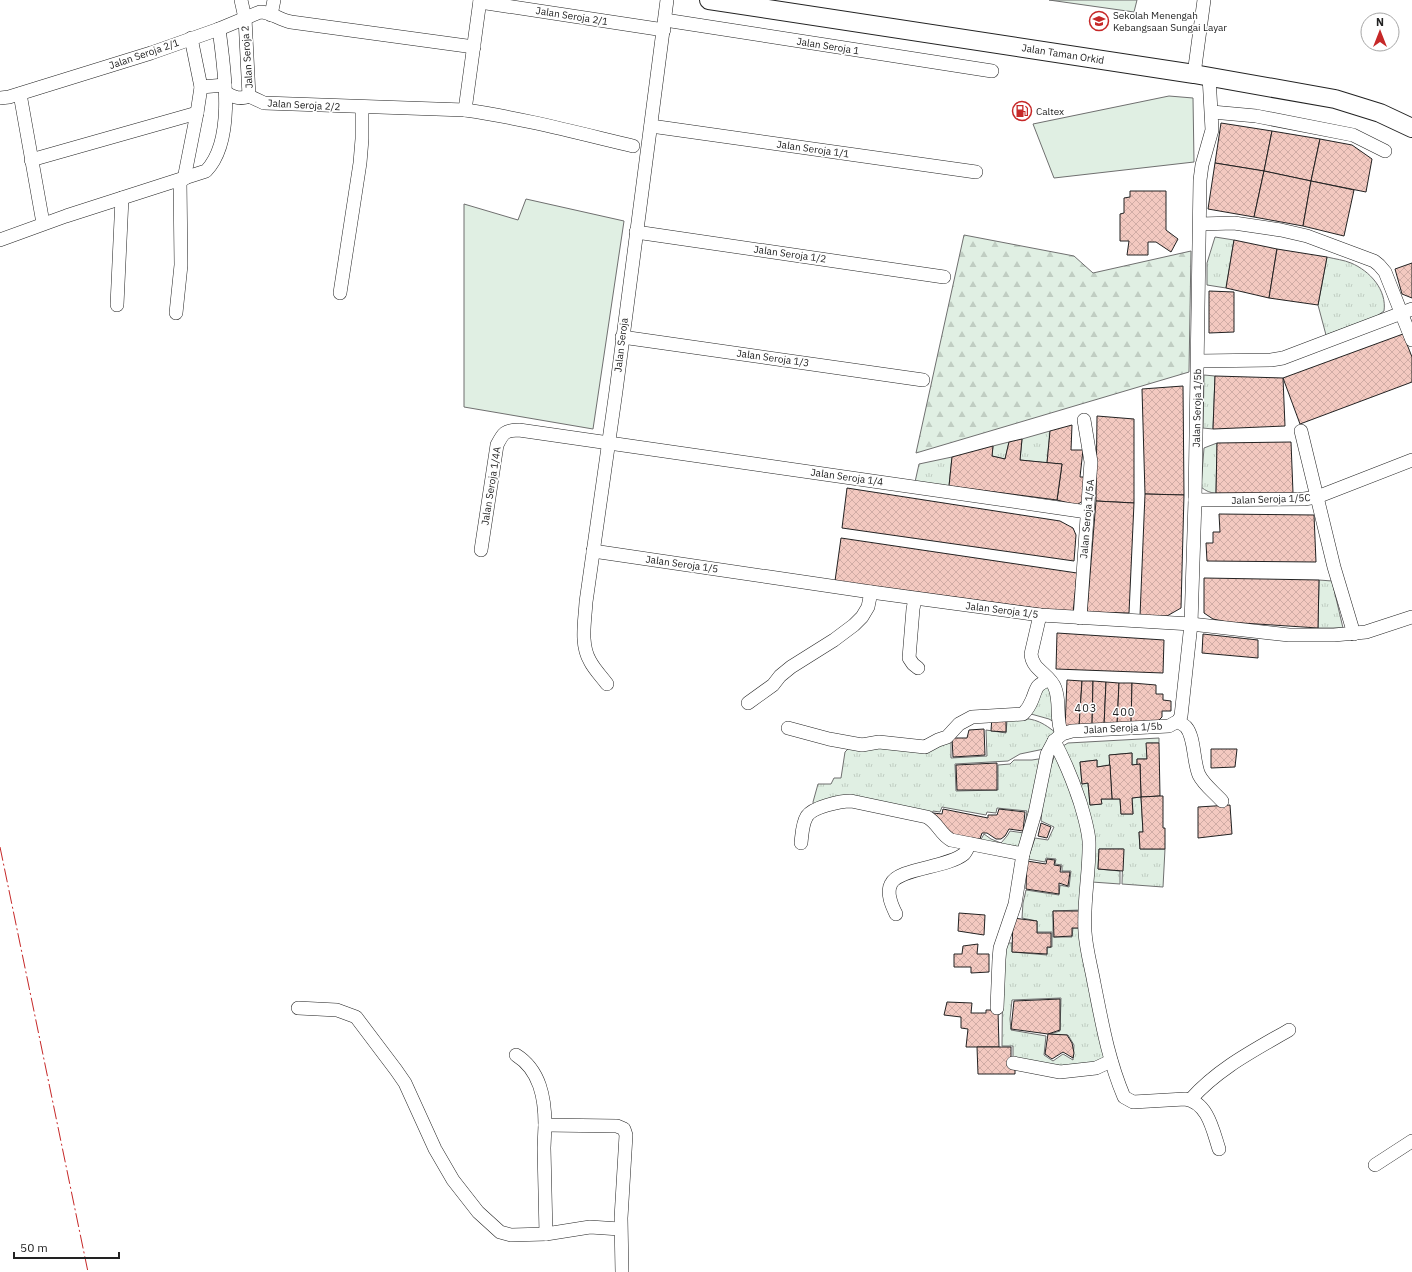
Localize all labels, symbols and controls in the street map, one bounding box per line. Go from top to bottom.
street label: Jalan Seroja 2/1 [535,4,609,28]
place label: Sekolah Menengah Kebangsaan Sungai Layar [1113,9,1227,34]
school or university icon: Sekolah Menengah Kebangsaan Sungai Layar [1088,10,1110,32]
north arrow [1360,12,1400,52]
text: N [1376,15,1384,29]
street label: Jalan Seroja 2 [238,25,256,89]
street label: Jalan Seroja 1 [796,35,860,57]
street label: Jalan Seroja 2/1 [107,36,181,72]
street label: Jalan Taman Orkid [1021,41,1105,67]
street label: Jalan Seroja 2/2 [267,97,341,113]
fuel station icon: Caltex [1011,100,1033,122]
place label: Caltex [1036,105,1064,118]
street label: Jalan Seroja 1/1 [776,137,850,161]
street label: Jalan Seroja 1/2 [753,242,827,266]
street label: Jalan Seroja [611,316,631,373]
street label: Jalan Seroja 1/3 [736,346,810,370]
street label: Jalan Seroja 1/5b [1190,368,1204,448]
street label: Jalan Seroja 1/4A [478,445,504,526]
street label: Jalan Seroja 1/4 [810,465,884,489]
street label: Jalan Seroja 1/5A [1077,478,1097,559]
street label: Jalan Seroja 1/5C [1231,491,1311,507]
street label: Jalan Seroja 1/5 [645,552,719,576]
street label: Jalan Seroja 1/5 [965,599,1039,621]
district label: 403 [1075,701,1097,715]
district label: 400 [1113,705,1135,719]
street label: Jalan Seroja 1/5b [1083,719,1163,737]
scale bar [14,1234,119,1260]
text: 50 m [20,1240,48,1255]

